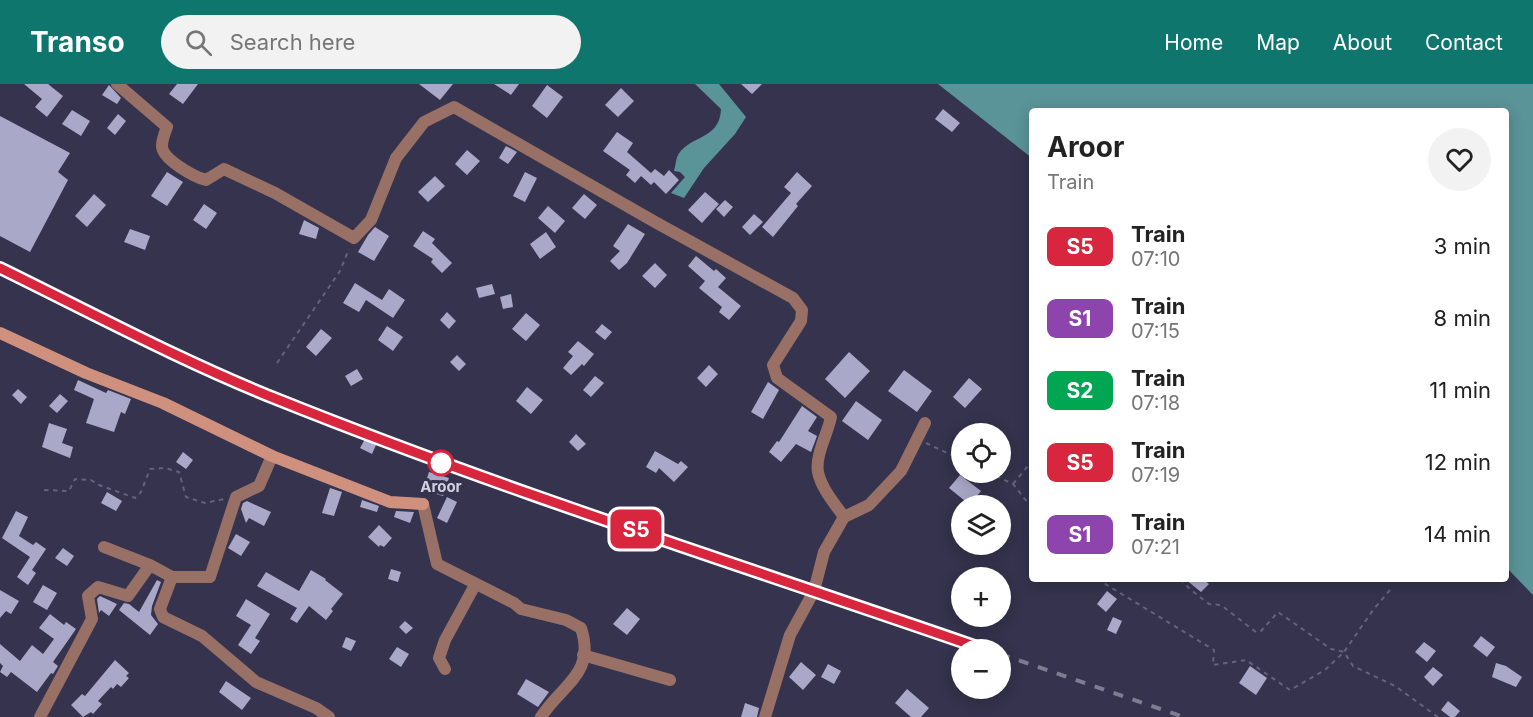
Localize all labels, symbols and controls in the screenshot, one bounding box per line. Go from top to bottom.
search box [161,15,581,69]
text: Transo [30,25,125,59]
icon: search [182,26,215,59]
text: Search here [230,29,355,55]
text: Home [1164,30,1223,55]
text: Map [1256,30,1300,55]
text: About [1333,30,1392,55]
text: Contact [1425,30,1503,55]
button: heart [1428,128,1491,191]
text: Aroor [1047,130,1124,164]
text: Train [1047,170,1094,194]
text: Train [1131,221,1186,247]
text: 3 min [1434,233,1491,259]
text: S5 [1066,234,1094,259]
text: 07:10 [1131,247,1180,271]
text: Train [1131,293,1186,319]
text: 8 min [1434,305,1491,331]
text: S1 [1069,306,1091,331]
text: 07:15 [1131,319,1180,343]
text: Train [1131,365,1186,391]
text: 11 min [1429,377,1491,403]
text: S2 [1067,378,1093,403]
text: 07:18 [1131,391,1180,415]
map controls [951,423,1011,699]
button: locate [951,423,1011,483]
text: Train [1131,437,1186,463]
text: 12 min [1425,449,1491,475]
marker: Aroor [428,450,454,476]
text: S5 [1066,450,1094,475]
text: 07:19 [1131,463,1180,487]
place label: Aroor [420,477,462,496]
button: layers [951,495,1011,555]
text: Train [1131,509,1186,535]
line badge: S5 [609,510,663,548]
text: S5 [622,517,650,542]
text: 14 min [1424,521,1491,547]
text: S1 [1069,522,1091,547]
text: 07:21 [1131,535,1180,559]
button: + [951,567,1011,627]
button: − [951,639,1011,699]

